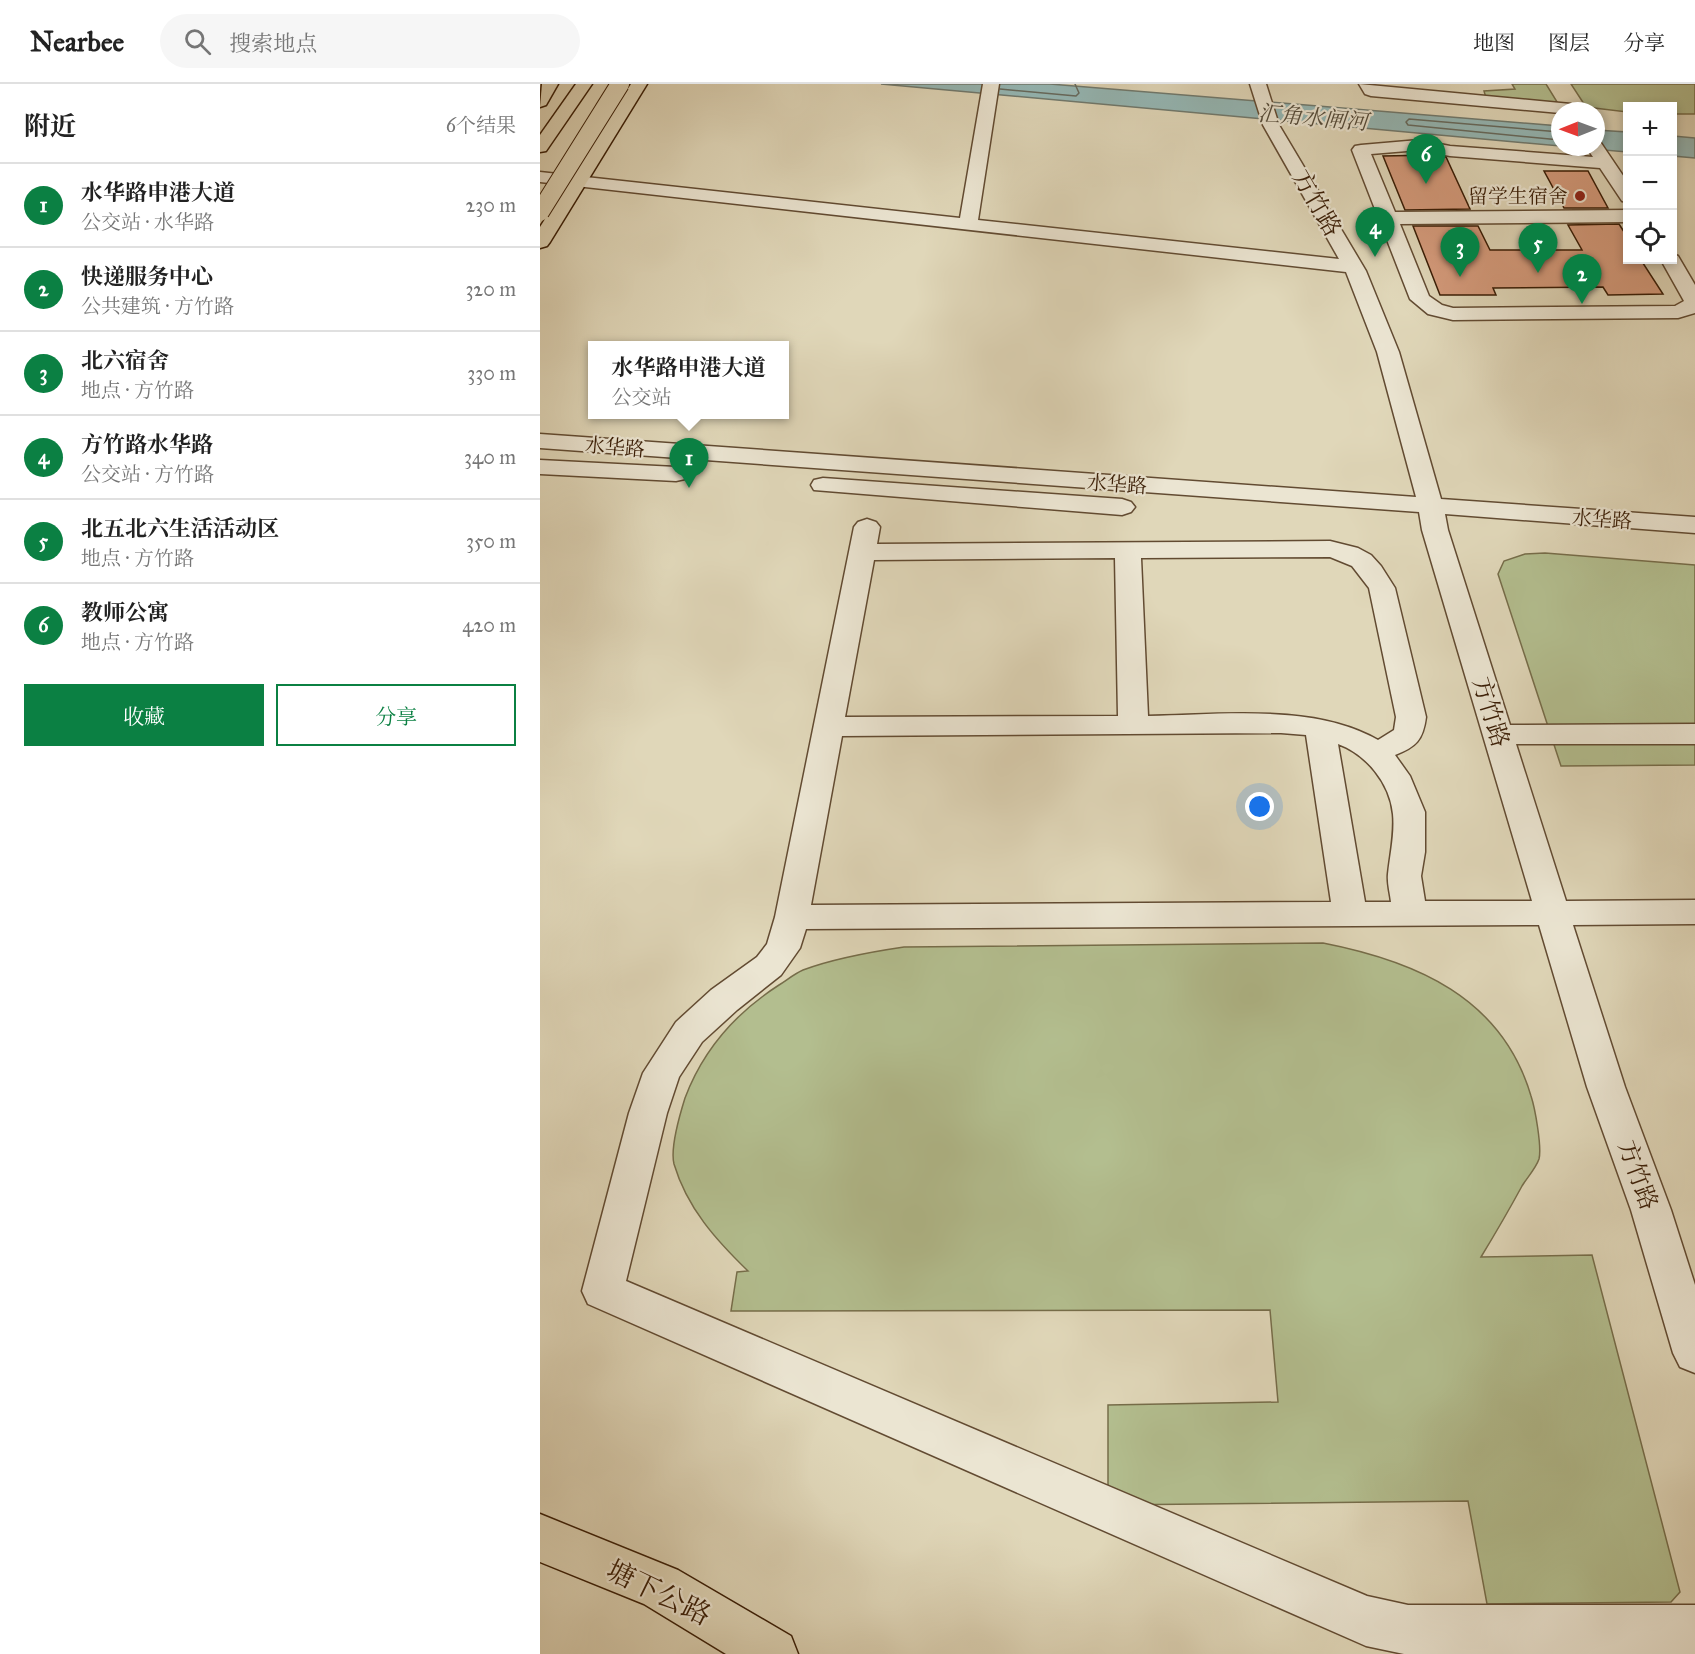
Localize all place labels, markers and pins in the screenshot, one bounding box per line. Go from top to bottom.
pin: 6 [1406,135,1446,184]
place label: 留学生宿舍 [1468,184,1568,208]
marker: 留学生宿舍 [1573,189,1587,203]
pin: 4 [1356,208,1394,257]
pin: 5 [1518,224,1558,273]
pin: 3 [1440,228,1480,277]
pin: 2 [1562,254,1602,304]
pin: 1 [670,438,708,488]

